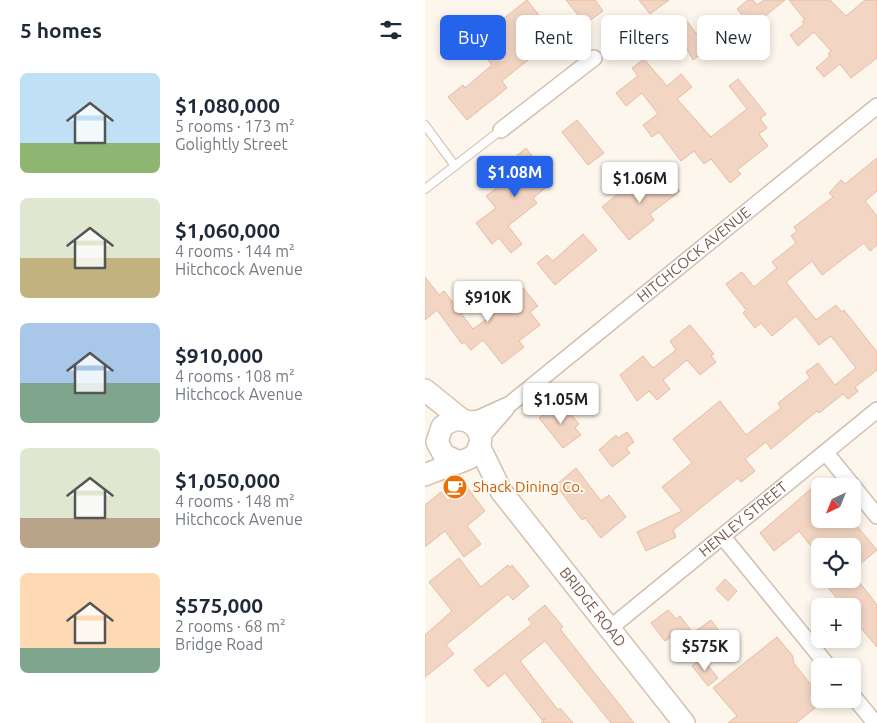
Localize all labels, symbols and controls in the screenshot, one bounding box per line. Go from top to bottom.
chip: Buy [440,15,506,60]
chip: Rent [516,15,591,60]
chip: Filters [601,15,687,60]
chip: New [697,15,770,60]
icon: filters [377,16,405,44]
text: 5 homes [20,18,102,42]
icon: home [60,93,120,153]
text: $1,080,000 [175,93,280,117]
text: 5 rooms · 173 m² [175,117,295,135]
text: Golightly Street [175,135,288,153]
pin: $1.08M [474,156,556,198]
pin: $1.06M [599,162,681,204]
text: $1.08M [488,163,542,181]
text: $1.06M [613,169,667,187]
street label: HITCHCOCK AVENUE [634,203,754,305]
icon: home [60,218,120,278]
text: $1,060,000 [175,218,280,242]
text: 4 rooms · 144 m² [175,242,295,260]
text: Hitchcock Avenue [175,260,303,278]
pin: $910K [453,280,523,323]
text: $910K [465,288,511,306]
icon: home [60,343,120,403]
text: $910,000 [175,343,263,367]
text: 4 rooms · 108 m² [175,367,295,385]
pin: $1.05M [520,382,602,425]
text: Hitchcock Avenue [175,385,303,403]
text: $1.05M [534,390,588,408]
icon: home [60,468,120,528]
text: $1,050,000 [175,468,280,492]
cafe icon: Shack Dining Co. [442,474,468,500]
place label: Shack Dining Co. [473,478,584,495]
street label: HENLEY STREET [695,478,791,560]
north arrow [811,478,861,528]
map controls [811,478,861,708]
text: 4 rooms · 148 m² [175,492,295,510]
text: Hitchcock Avenue [175,510,303,528]
button: locate [811,538,861,588]
street label: BRIDGE ROAD [556,564,630,650]
icon: home [60,593,120,653]
text: $575,000 [175,593,263,617]
button: + [811,598,861,648]
text: 2 rooms · 68 m² [175,617,286,635]
pin: $575K [670,630,740,672]
text: Bridge Road [175,635,263,653]
text: $575K [682,637,728,655]
button: − [811,658,861,708]

